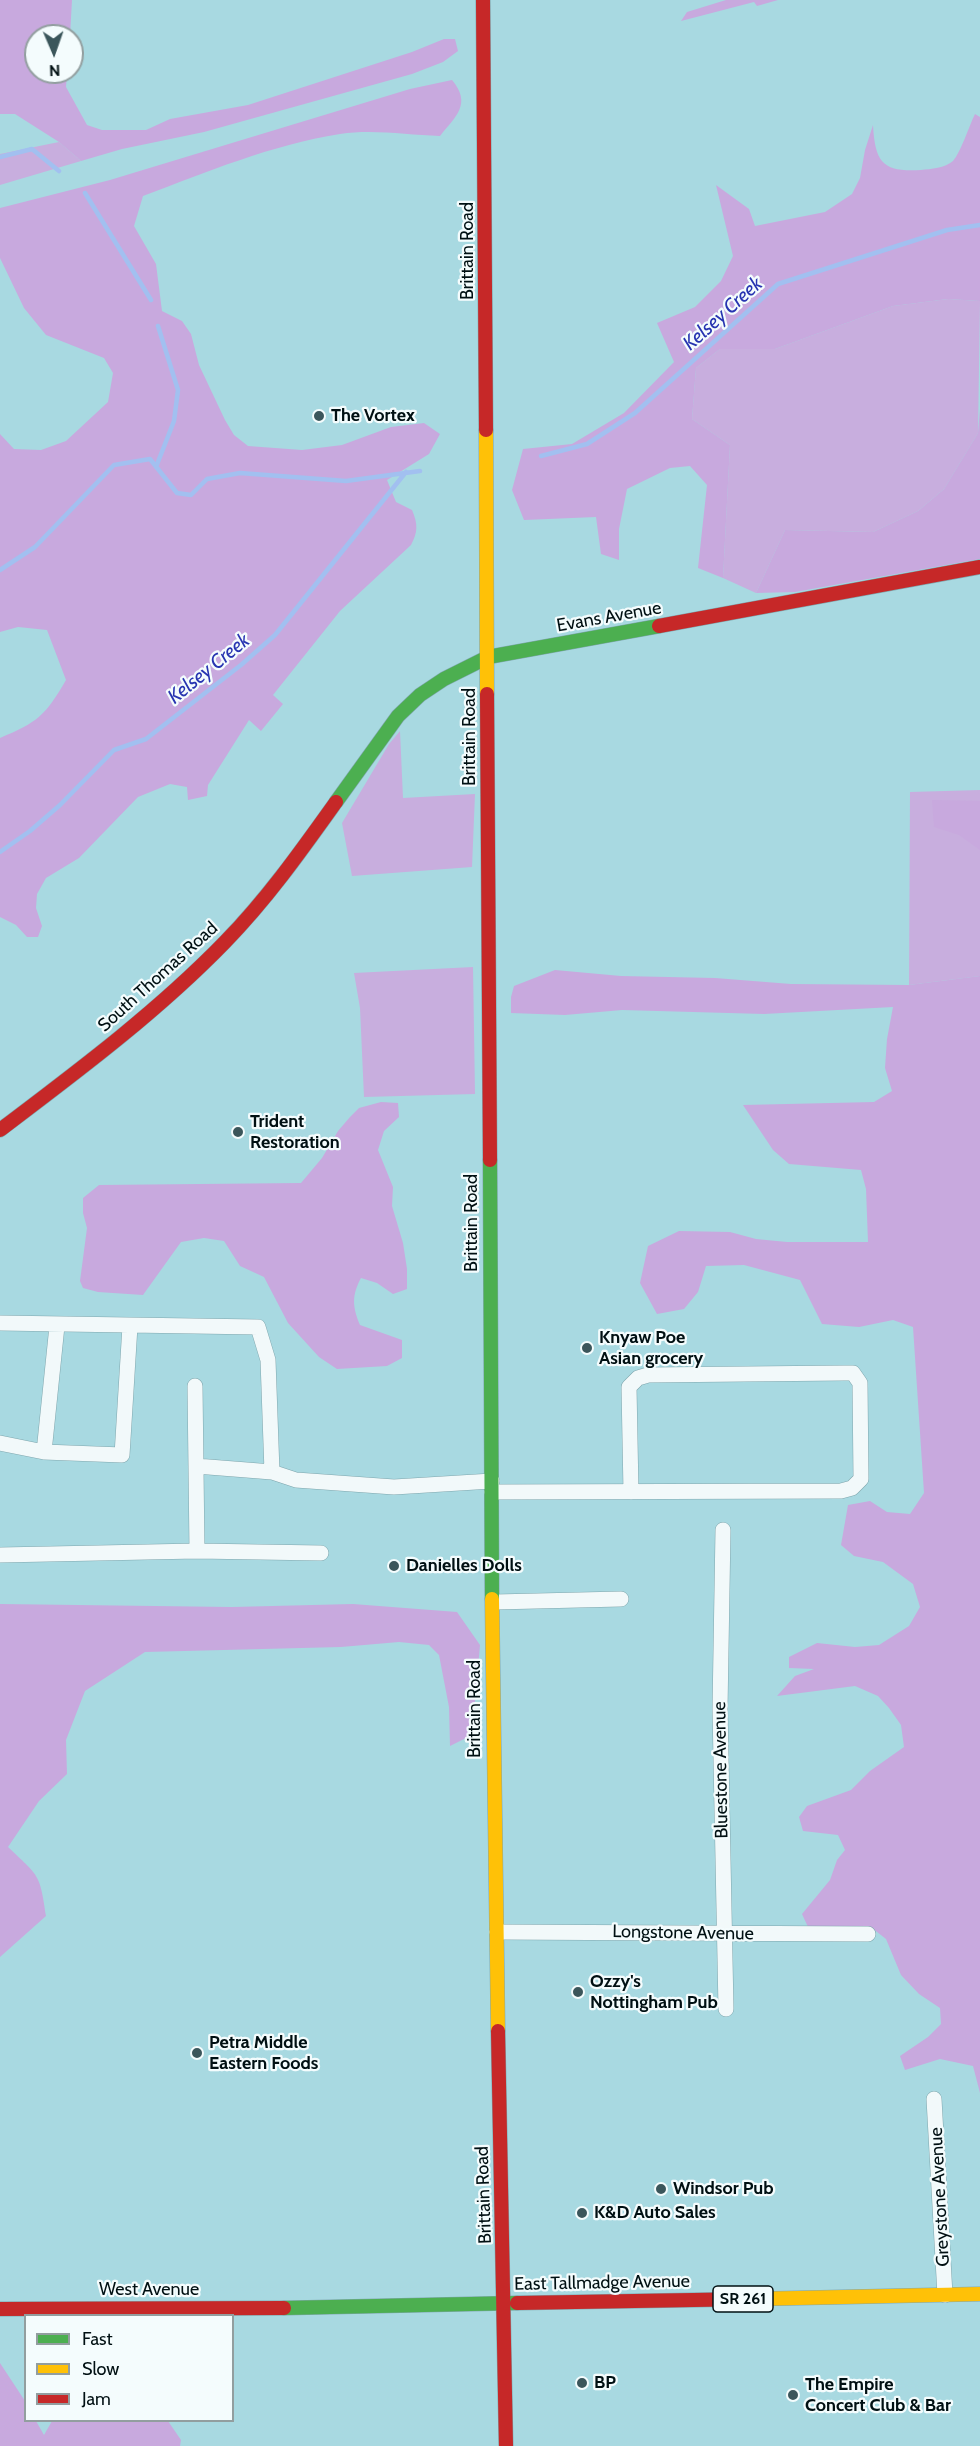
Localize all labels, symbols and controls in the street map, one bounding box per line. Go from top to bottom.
north arrow [24,24,84,84]
text: N [49,61,61,80]
street label: Brittain Road [457,202,479,300]
water label: Kelsey Creek [678,272,768,356]
place label: The Vortex [331,405,415,427]
marker: The Vortex [312,409,326,423]
street label: Evans Avenue [555,597,663,637]
water label: Kelsey Creek [163,629,255,709]
street label: Brittain Road [459,688,481,786]
street label: South Thomas Road [94,918,222,1036]
place label: Trident Restoration [250,1111,340,1154]
marker: Trident Restoration [231,1125,245,1139]
street label: Brittain Road [461,1174,483,1272]
place label: Knyaw Poe Asian grocery [599,1327,703,1370]
marker: Knyaw Poe Asian grocery [580,1341,594,1355]
place label: Danielles Dolls [406,1555,522,1577]
marker: Danielles Dolls [387,1559,401,1573]
street label: Brittain Road [464,1660,486,1758]
street label: Bluestone Avenue [709,1701,733,1839]
street label: Longstone Avenue [612,1921,754,1945]
place label: Ozzy's Nottingham Pub [590,1971,718,2014]
marker: Ozzy's Nottingham Pub [571,1985,585,1999]
place label: Petra Middle Eastern Foods [209,2032,318,2074]
marker: Petra Middle Eastern Foods [190,2046,204,2060]
street label: Greystone Avenue [926,2127,954,2267]
street label: Brittain Road [471,2146,497,2244]
place label: Windsor Pub [673,2178,773,2200]
marker: Windsor Pub [654,2182,668,2196]
place label: K&D Auto Sales [594,2202,716,2224]
marker: K&D Auto Sales [575,2206,589,2220]
street label: East Tallmadge Avenue [514,2271,690,2295]
street label: West Avenue [99,2279,199,2301]
road number: SR 261 [713,2286,773,2312]
legend [24,2314,234,2422]
text: Fast [82,2328,113,2350]
text: Slow [82,2358,119,2380]
place label: BP [594,2372,616,2394]
place label: The Empire Concert Club & Bar [805,2374,951,2416]
marker: BP [575,2376,589,2390]
text: Jam [82,2388,111,2410]
marker: The Empire Concert Club & Bar [786,2388,800,2402]

